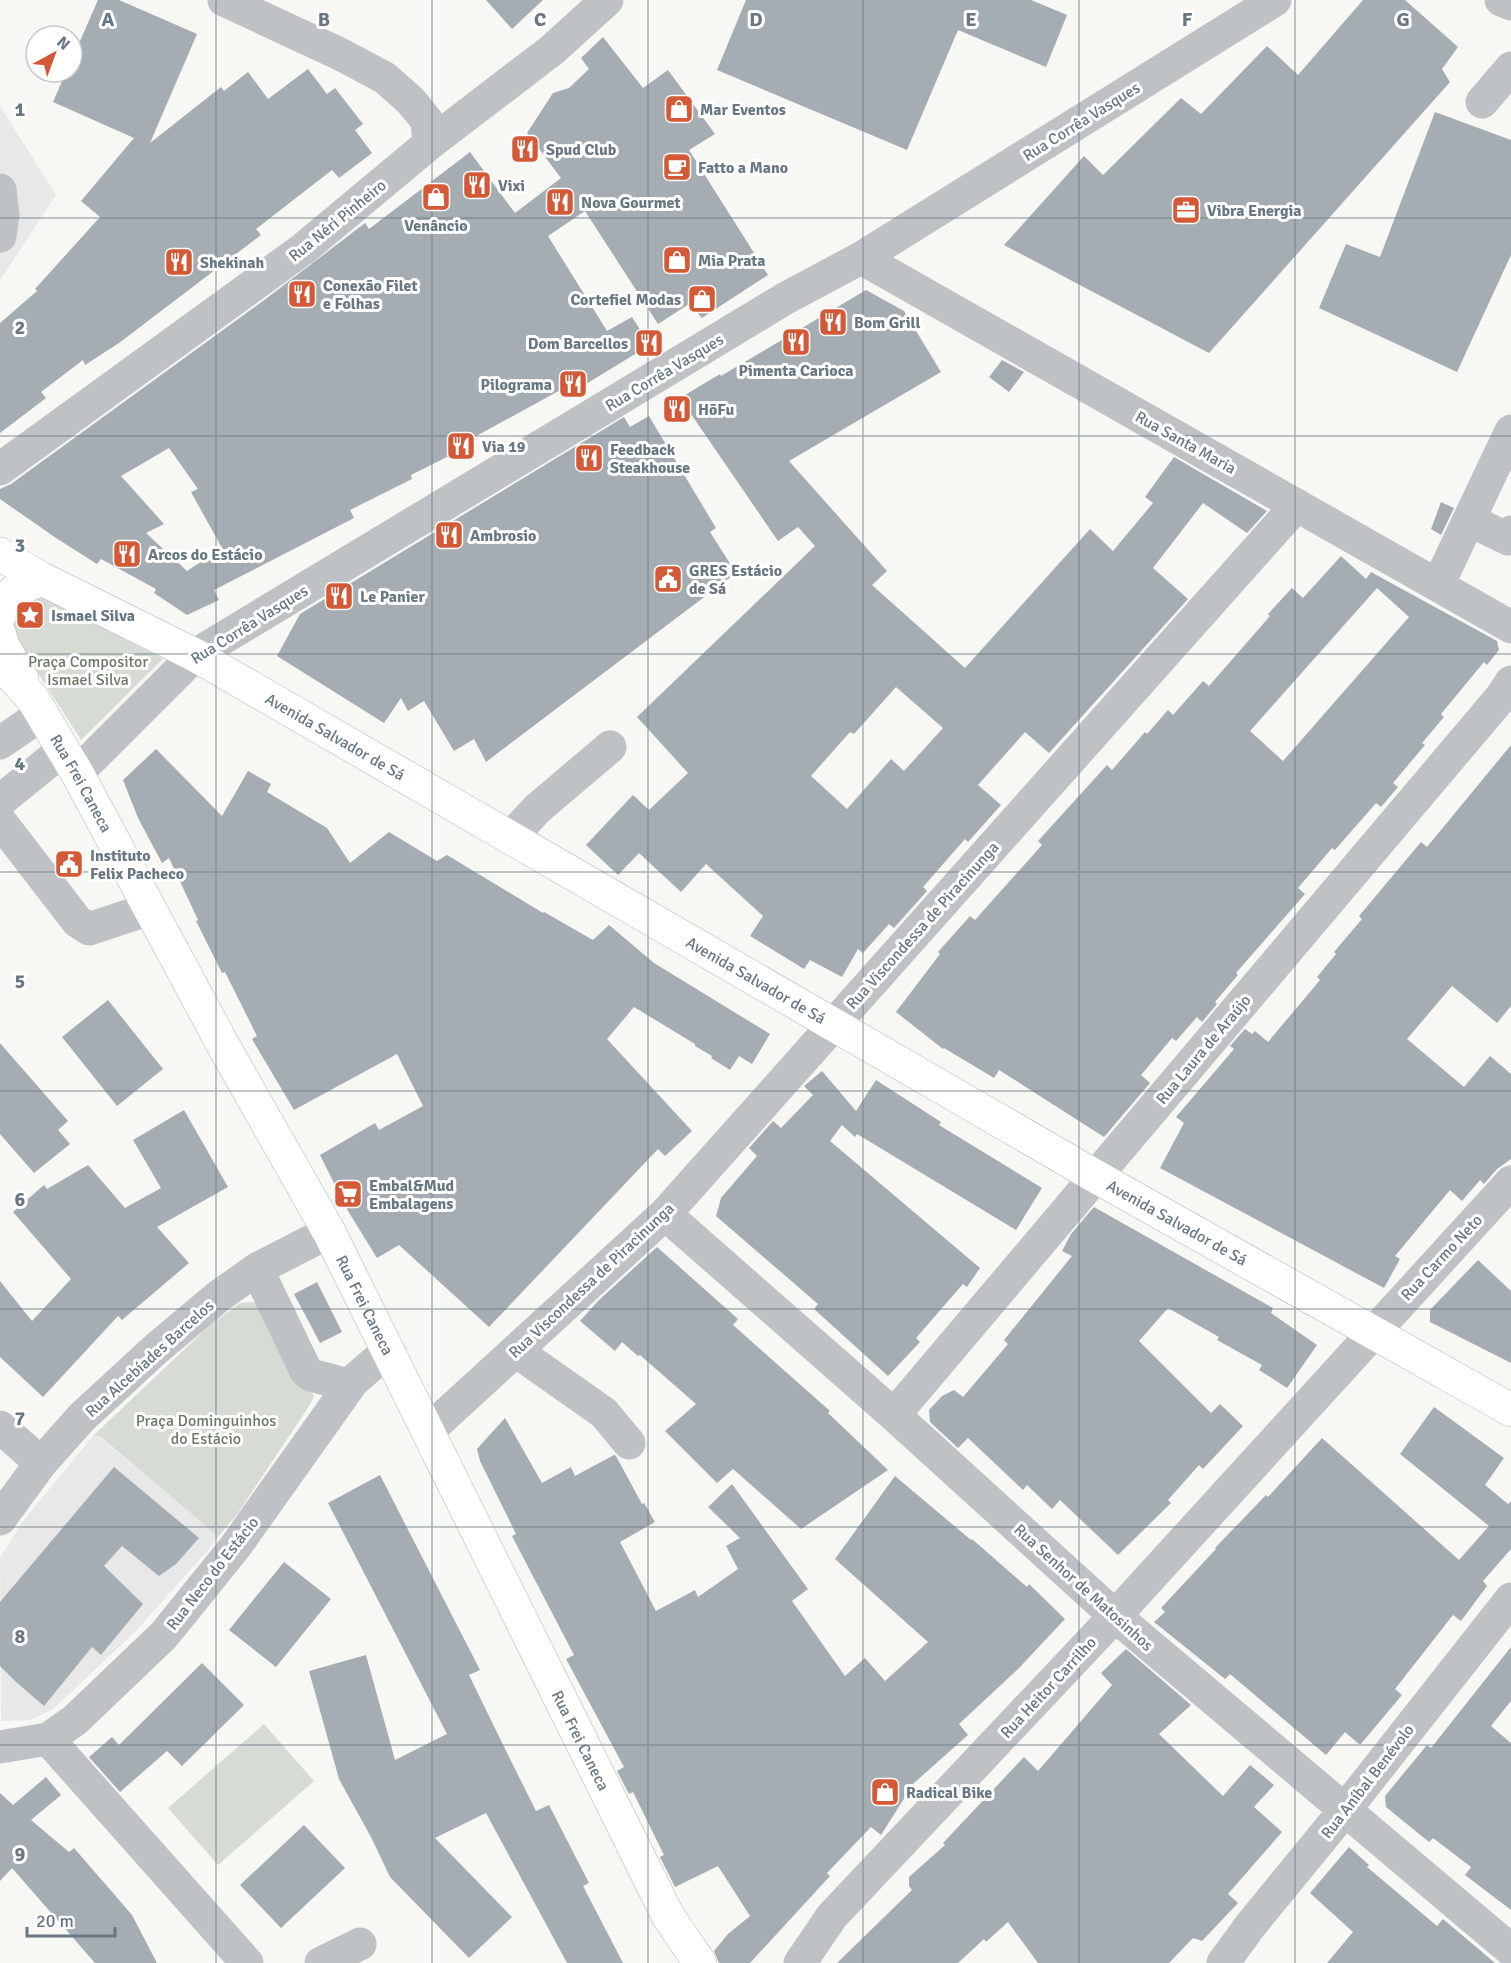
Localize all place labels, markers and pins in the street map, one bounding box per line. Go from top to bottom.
shop icon: Mar Eventos [663,93,695,125]
place label: Mar Eventos [700,100,786,120]
restaurant icon: Spud Club [509,133,541,165]
place label: Spud Club [546,140,617,160]
cafe icon: Fatto a Mano [661,151,693,183]
place label: Fatto a Mano [698,158,788,178]
restaurant icon: Vixi [461,169,493,201]
place label: Vixi [498,176,525,196]
shop icon: Venâncio [420,181,452,213]
restaurant icon: Nova Gourmet [544,186,576,218]
place label: Nova Gourmet [581,193,681,213]
office icon: Vibra Energia [1170,194,1202,226]
place label: Vibra Energia [1207,201,1302,221]
place label: Venâncio [404,216,468,236]
shop icon: Mia Prata [661,244,693,276]
restaurant icon: Shekinah [163,246,195,278]
place label: Mia Prata [698,251,766,271]
place label: Shekinah [200,253,265,273]
place label: Conexão Filet e Folhas [323,276,418,314]
restaurant icon: Conexão Filet e Folhas [286,278,318,310]
shop icon: Cortefiel Modas [686,283,718,315]
place label: Cortefiel Modas [570,290,681,310]
restaurant icon: Bom Grill [817,306,849,338]
place label: Bom Grill [854,313,920,333]
restaurant icon: Pimenta Carioca [780,326,812,358]
restaurant icon: Dom Barcellos [633,327,665,359]
place label: Dom Barcellos [528,334,628,354]
place label: Pimenta Carioca [738,361,854,381]
restaurant icon: Pilograma [557,368,589,400]
place label: Pilograma [480,375,552,395]
restaurant icon: HōFu [661,393,693,425]
place label: HōFu [698,400,734,420]
restaurant icon: Via 19 [445,430,477,462]
place label: Via 19 [482,437,526,457]
place label: Feedback Steakhouse [610,440,690,478]
restaurant icon: Feedback Steakhouse [573,442,605,474]
restaurant icon: Ambrosio [433,519,465,551]
place label: Ambrosio [470,526,536,546]
restaurant icon: Arcos do Estácio [111,538,143,570]
place label: Arcos do Estácio [148,545,263,565]
place label: GRES Estácio de Sá [689,561,782,599]
public building icon: GRES Estácio de Sá [652,563,684,595]
restaurant icon: Le Panier [323,580,355,612]
place label: Le Panier [360,587,425,607]
place icon: Ismael Silva [14,599,46,631]
place label: Ismael Silva [51,606,135,626]
place label: Instituto Felix Pacheco [90,846,184,884]
public building icon: Instituto Felix Pacheco [53,848,85,880]
place label: Embal&Mud Embalagens [369,1176,454,1214]
supermarket icon: Embal&Mud Embalagens [332,1178,364,1210]
shop icon: Radical Bike [869,1776,901,1808]
place label: Radical Bike [906,1783,992,1803]

